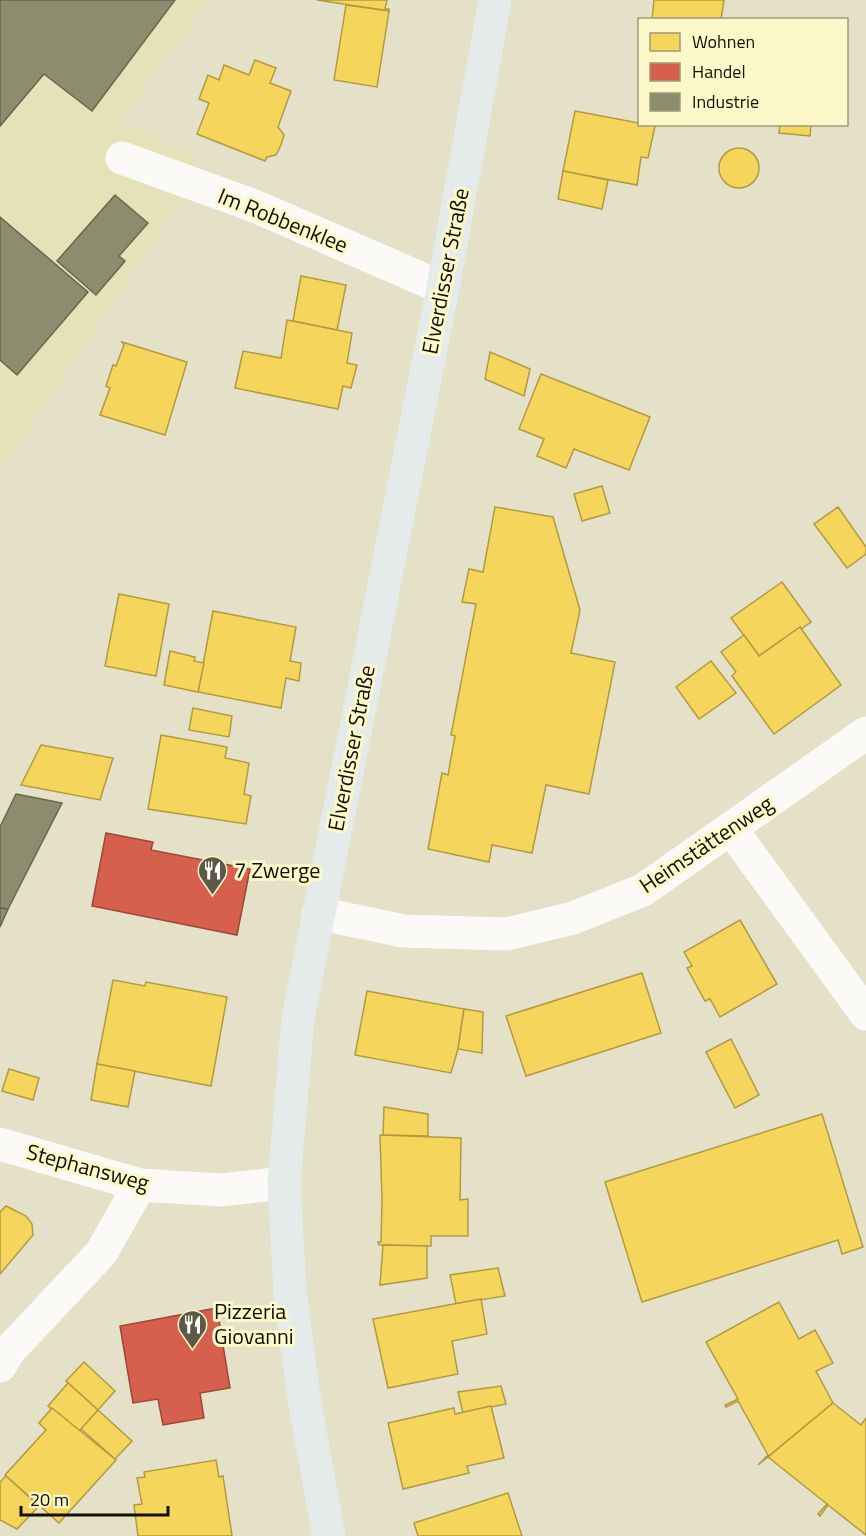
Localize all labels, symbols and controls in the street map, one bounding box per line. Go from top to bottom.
legend [638,18,848,126]
text: Wohnen [692,28,755,55]
text: Handel [692,58,746,85]
text: Industrie [692,88,759,115]
street label: Im Robbenklee [213,178,353,262]
street label: Elverdisser Straße [412,185,478,357]
street label: Elverdisser Straße [318,662,384,834]
street label: Heimstättenweg [632,786,780,902]
place label: 7 Zwerge [234,853,320,887]
restaurant icon: 7 Zwerge [197,854,229,896]
street label: Stephansweg [23,1134,153,1200]
place label: Pizzeria Giovanni [214,1294,294,1353]
restaurant icon: Pizzeria Giovanni [177,1308,209,1350]
scale bar [21,1479,168,1517]
text: 20 m [30,1486,69,1513]

